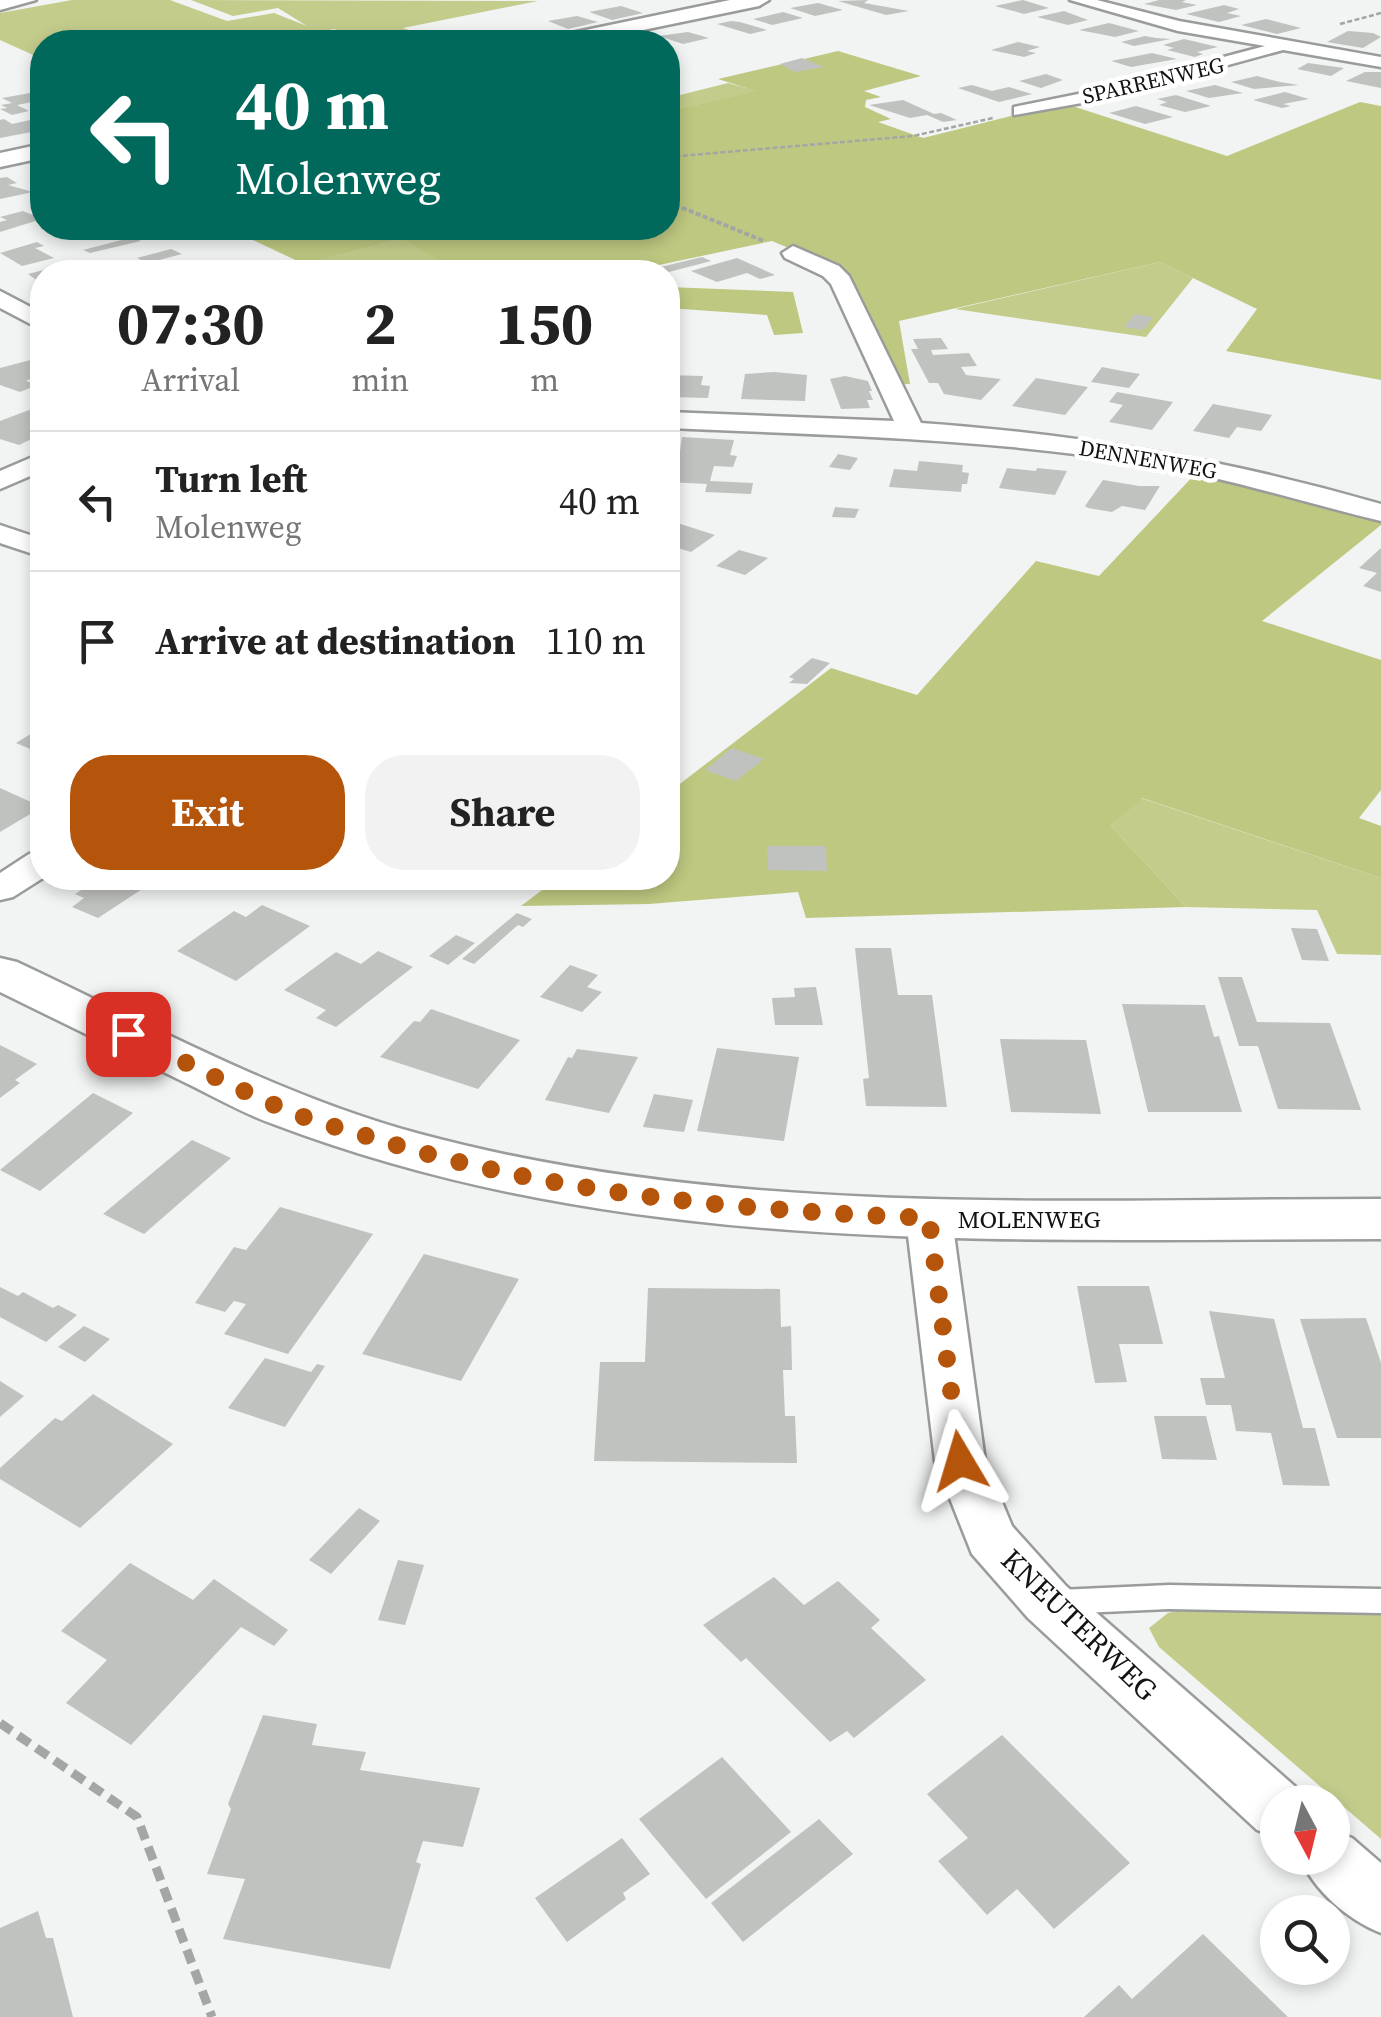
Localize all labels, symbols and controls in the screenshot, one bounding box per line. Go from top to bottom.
street label: SPARRENWEG [1079,49,1227,111]
text: 40 m [235,56,389,152]
icon: left [70,70,200,200]
text: Molenweg [235,147,441,209]
text: 07:30 [117,282,265,364]
text: 2 [364,282,397,364]
text: 150 [496,282,593,364]
text: Arrival [141,358,240,402]
text: min [351,358,409,402]
text: m [530,358,559,402]
street label: DENNENWEG [1077,432,1219,486]
text: Turn left [155,453,307,505]
icon: left [70,474,125,529]
text: 40 m [559,475,640,527]
text: Molenweg [155,505,301,549]
icon: arrive [70,614,125,669]
text: Arrive at destination [155,615,516,667]
text: 110 m [546,615,646,667]
button: Exit [70,755,345,870]
button: Share [365,755,640,870]
pin [86,992,171,1077]
icon: arrive [101,1007,156,1062]
street label: MOLENWEG [957,1202,1101,1236]
position arrow [908,1409,1012,1513]
street label: KNEUTERWEG [992,1540,1167,1710]
north arrow [1260,1785,1350,1875]
map controls [1260,1785,1350,1985]
button: search [1260,1895,1350,1985]

